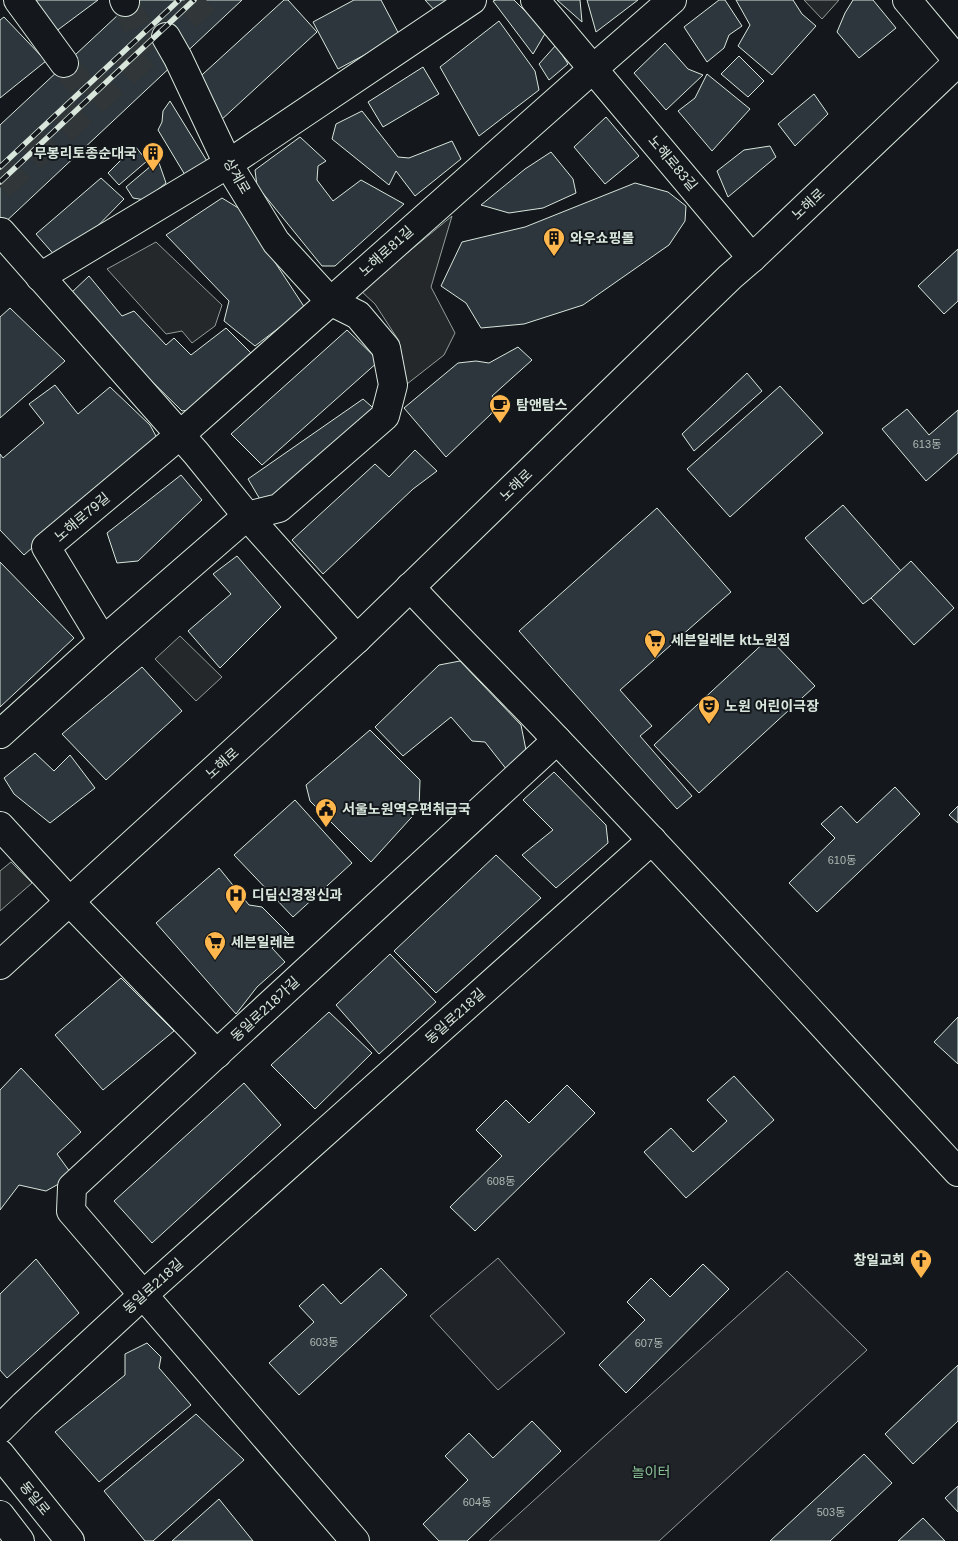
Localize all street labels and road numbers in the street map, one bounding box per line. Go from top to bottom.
street label: 노해로83길 [645,132,701,194]
street label: 상계로 [220,155,254,197]
street label: 노해로 [788,185,828,223]
street label: 노해로81길 [356,223,416,279]
street label: 노해로 [497,466,536,504]
street label: 노해로79길 [51,489,113,545]
street label: 노해로 [202,744,242,782]
street label: 동일로218가길 [227,973,303,1045]
street label: 동일로218길 [422,985,488,1047]
street label: 동일로218길 [120,1255,186,1317]
street label: 동일로 [17,1478,53,1518]

